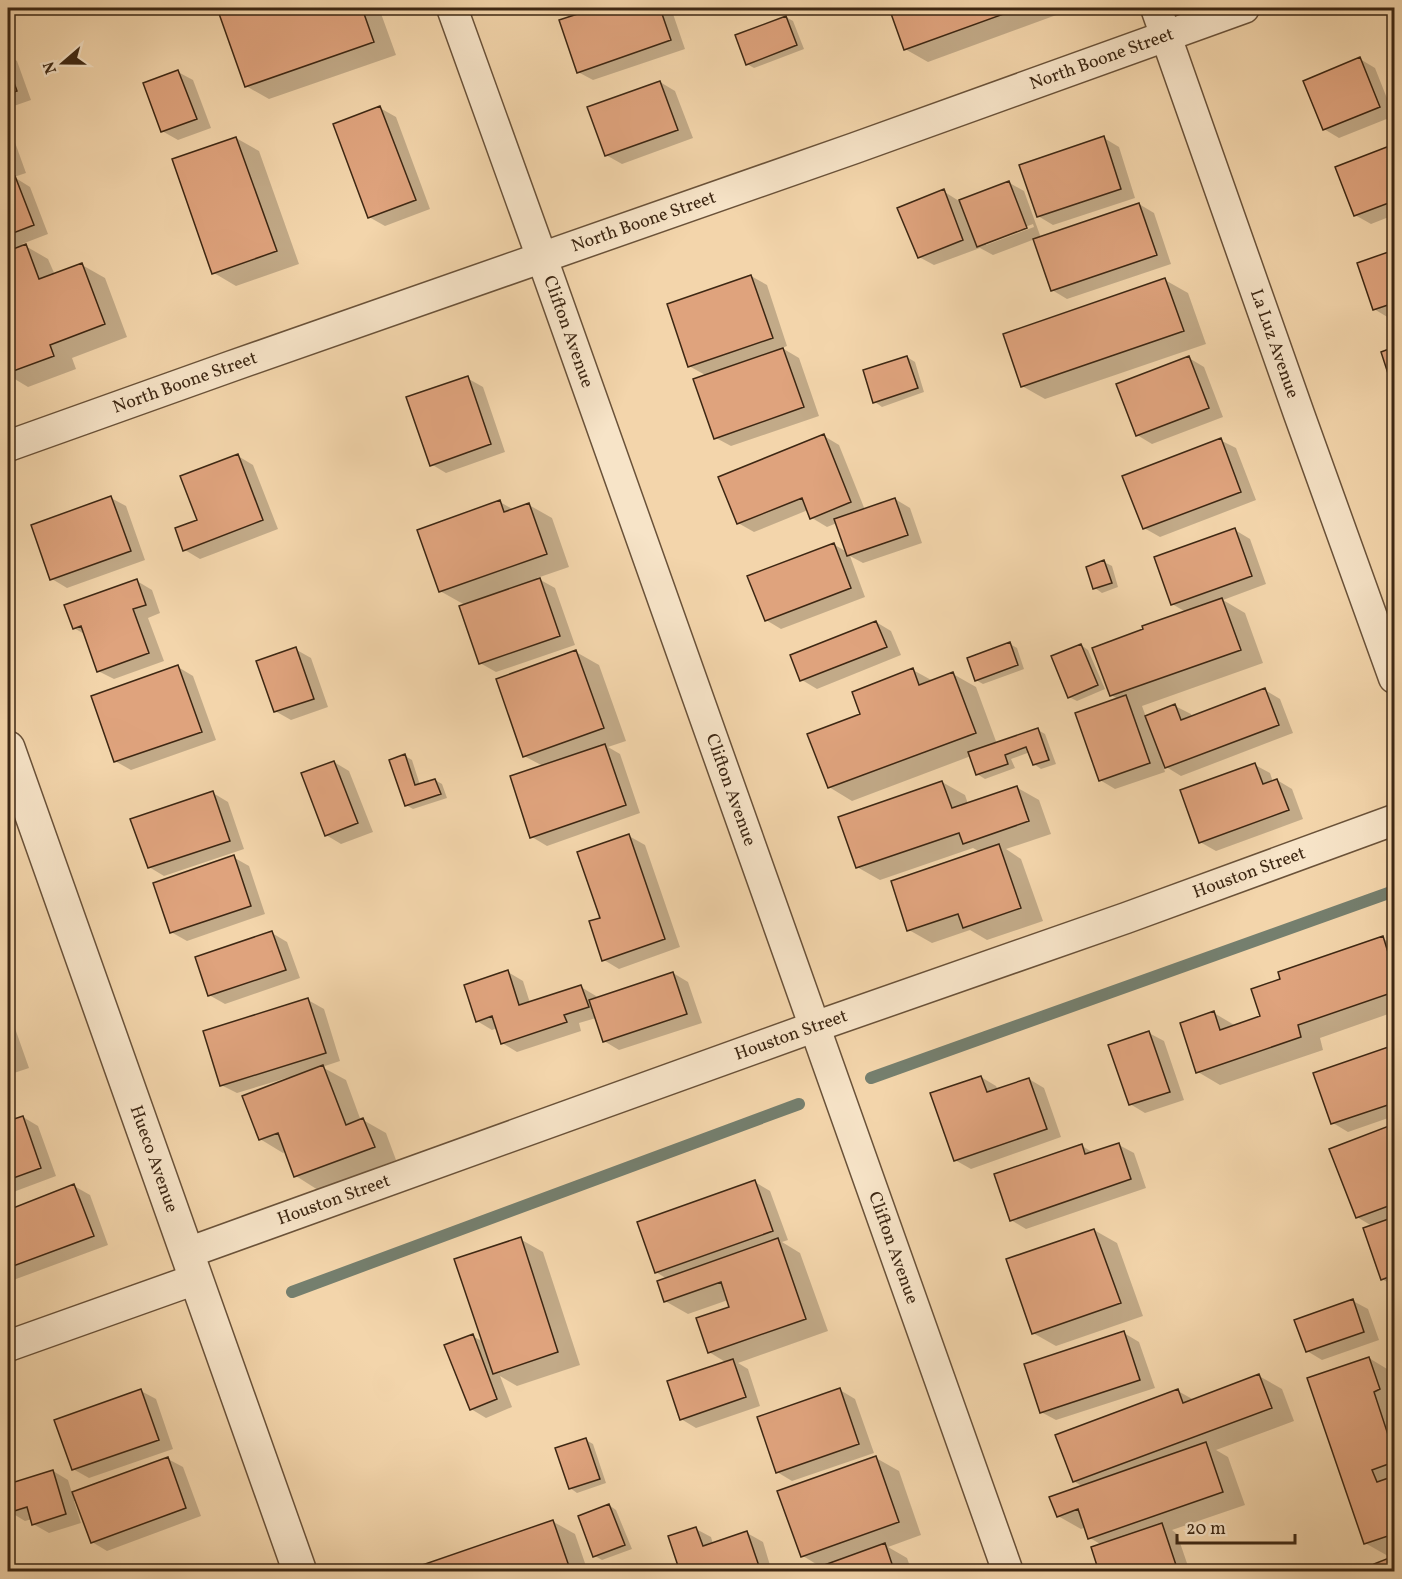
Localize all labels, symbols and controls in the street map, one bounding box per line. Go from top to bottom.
street label: North Boone Street [1026,22,1177,97]
north arrow [33,33,93,93]
text: N [38,58,63,77]
street label: North Boone Street [568,185,719,259]
street label: Clifton Avenue [537,272,600,391]
street label: La Luz Avenue [1243,286,1305,402]
street label: North Boone Street [109,346,261,420]
street label: Clifton Avenue [699,730,762,849]
street label: Houston Street [1189,841,1309,905]
street label: Houston Street [731,1004,851,1067]
street label: Hueco Avenue [123,1102,184,1216]
street label: Houston Street [274,1168,394,1232]
street label: Clifton Avenue [862,1188,925,1308]
scale bar [1177,1507,1296,1545]
text: 20 m [1186,1517,1226,1542]

